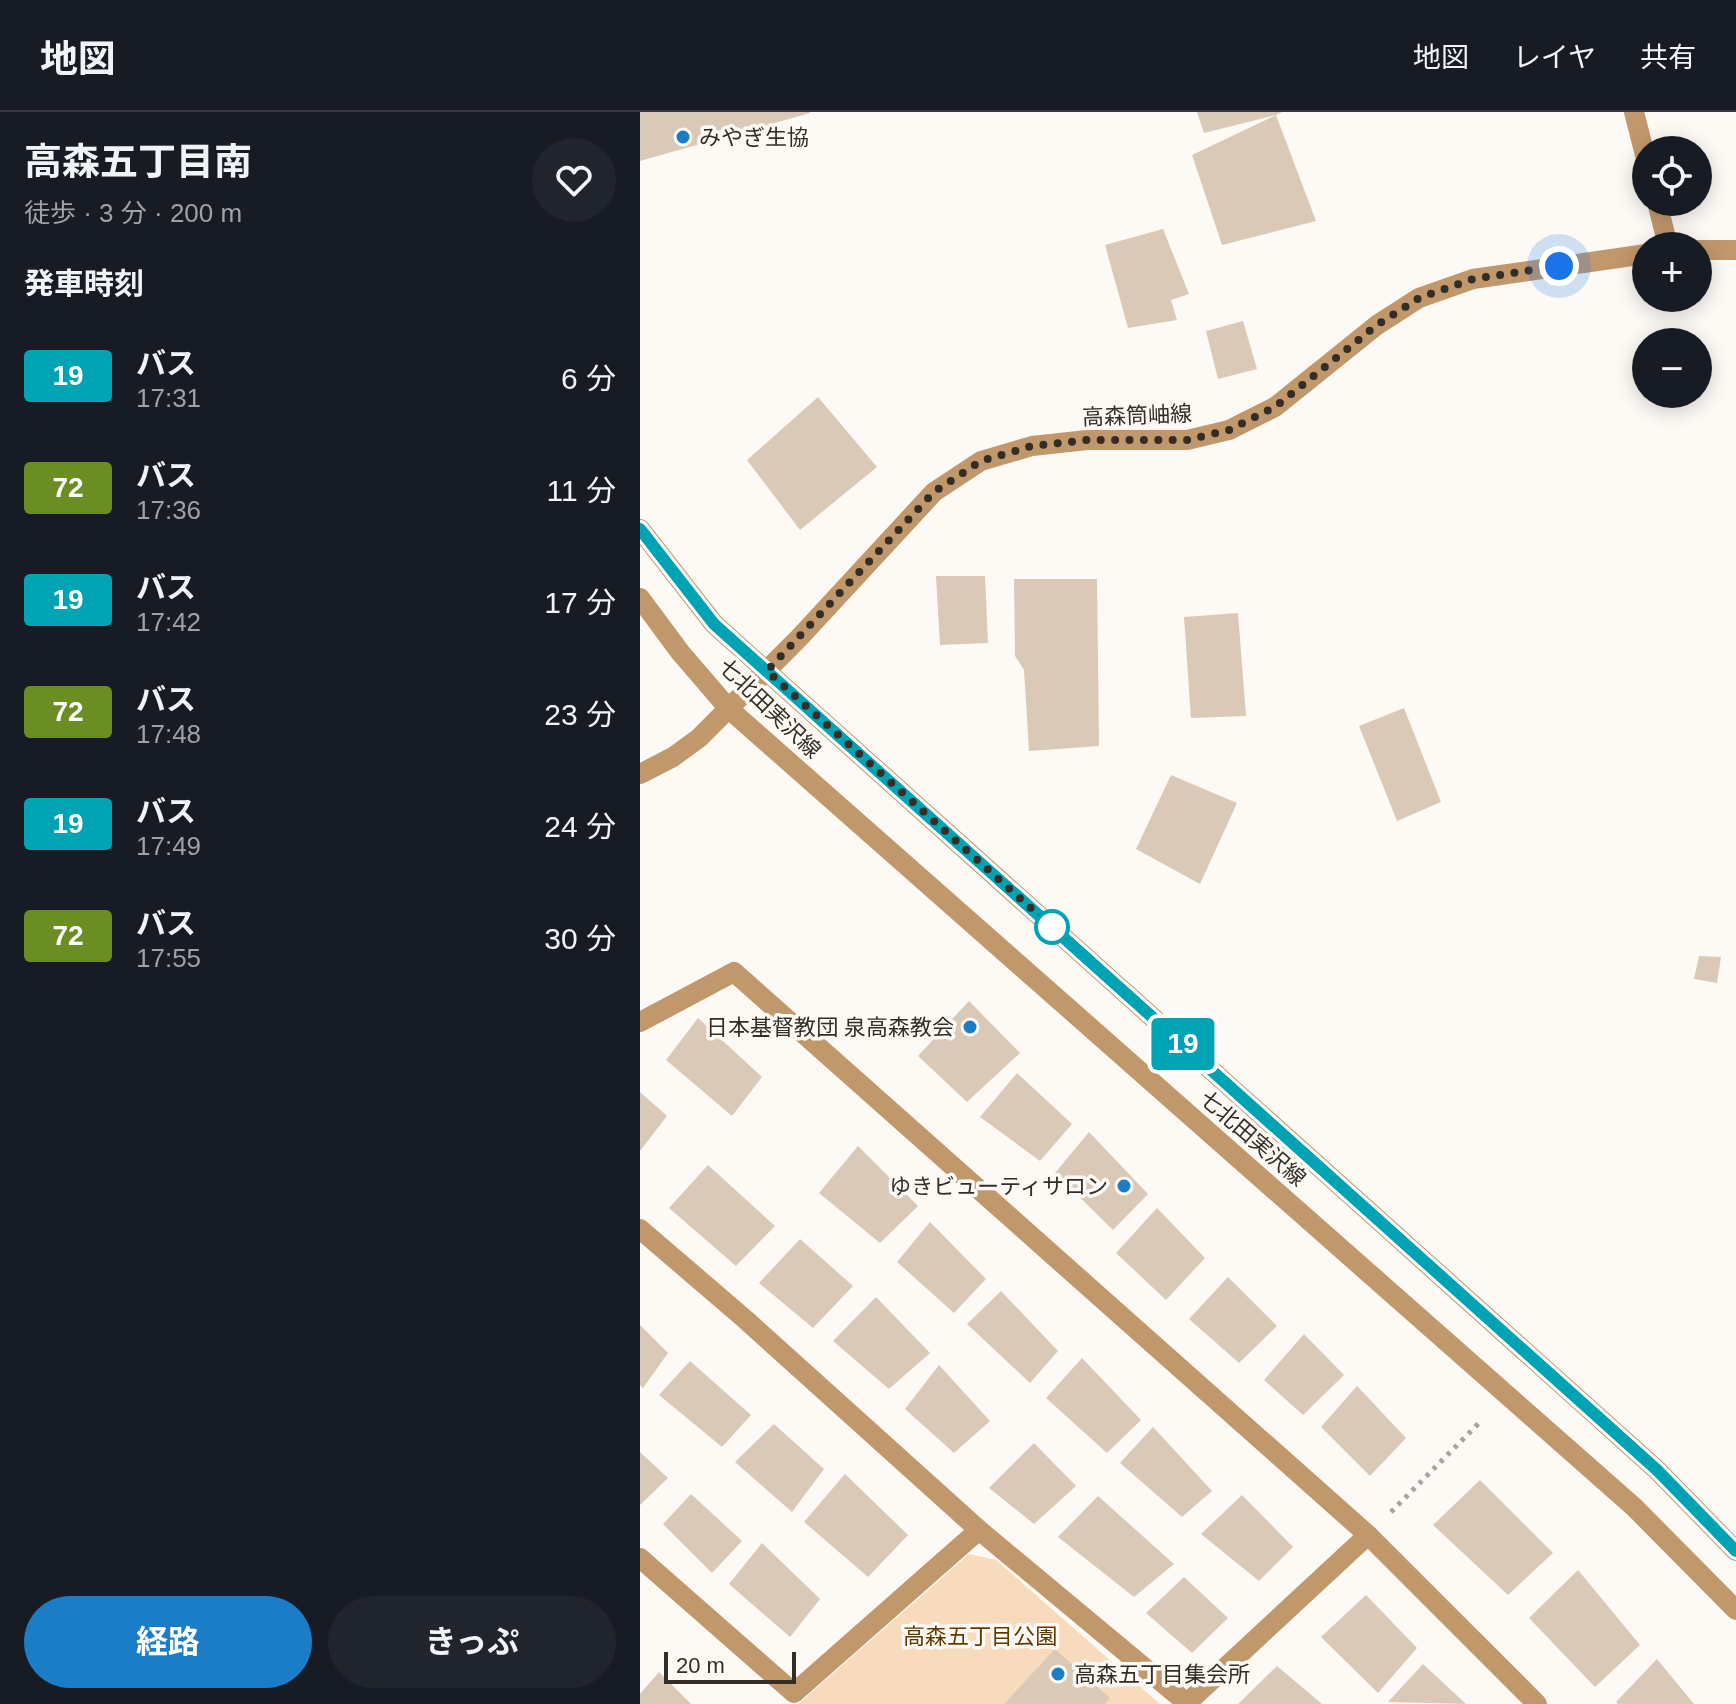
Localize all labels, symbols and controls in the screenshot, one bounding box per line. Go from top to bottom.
text: 地図 [40,38,116,80]
text: 地図 [1413,42,1469,73]
text: レイヤ [1513,42,1596,73]
text: 共有 [1640,42,1696,73]
place label: みやぎ生協 [699,125,809,150]
marker: みやぎ生協 [674,128,692,146]
map controls [1632,136,1712,408]
button: locate [1632,136,1712,216]
button: heart [532,138,616,222]
text: 高森五丁目南 [24,141,252,183]
text: 徒歩 · 3 分 · 200 m [24,198,242,228]
button: + [1632,232,1712,312]
your location [1539,246,1579,286]
text: 発車時刻 [24,267,144,300]
button: − [1632,328,1712,408]
text: バス [136,347,196,380]
text: 19 [52,360,84,391]
text: 6 分 [561,362,616,395]
text: 17:31 [136,383,201,413]
street label: 高森筒岫線 [1082,401,1192,430]
text: バス [136,459,196,492]
text: 72 [52,472,84,503]
text: 11 分 [547,474,616,507]
text: 17:36 [136,495,201,525]
text: バス [136,571,196,604]
text: 19 [52,584,84,615]
text: 17 分 [544,586,616,619]
text: 17:42 [136,607,201,637]
street label: 七北田実沢線 [713,654,826,763]
text: バス [136,683,196,716]
text: 72 [52,696,84,727]
text: 23 分 [544,698,616,731]
text: 17:48 [136,719,201,749]
text: バス [136,795,196,828]
text: 19 [52,808,84,839]
text: 24 分 [544,810,616,843]
text: 17:49 [136,831,201,861]
text: バス [136,907,196,940]
unlabelled marker [1035,910,1069,944]
text: 72 [52,920,84,951]
text: 30 分 [544,922,616,955]
text: 17:55 [136,943,201,973]
place label: 日本基督教団 泉高森教会 [706,1015,954,1040]
marker: 日本基督教団 泉高森教会 [961,1018,979,1036]
line badge: 19 [1147,1018,1219,1070]
text: 19 [1167,1028,1199,1059]
street label: 七北田実沢線 [1195,1086,1311,1191]
place label: ゆきビューティサロン [889,1174,1108,1199]
marker: ゆきビューティサロン [1115,1177,1133,1195]
button: 経路 [24,1596,312,1688]
button: きっぷ [328,1596,616,1688]
park label: 高森五丁目公園 [903,1624,1057,1649]
scale bar [664,1648,796,1684]
text: 20 m [676,1653,725,1678]
place label: 高森五丁目集会所 [1074,1662,1250,1687]
marker: 高森五丁目集会所 [1049,1665,1067,1683]

